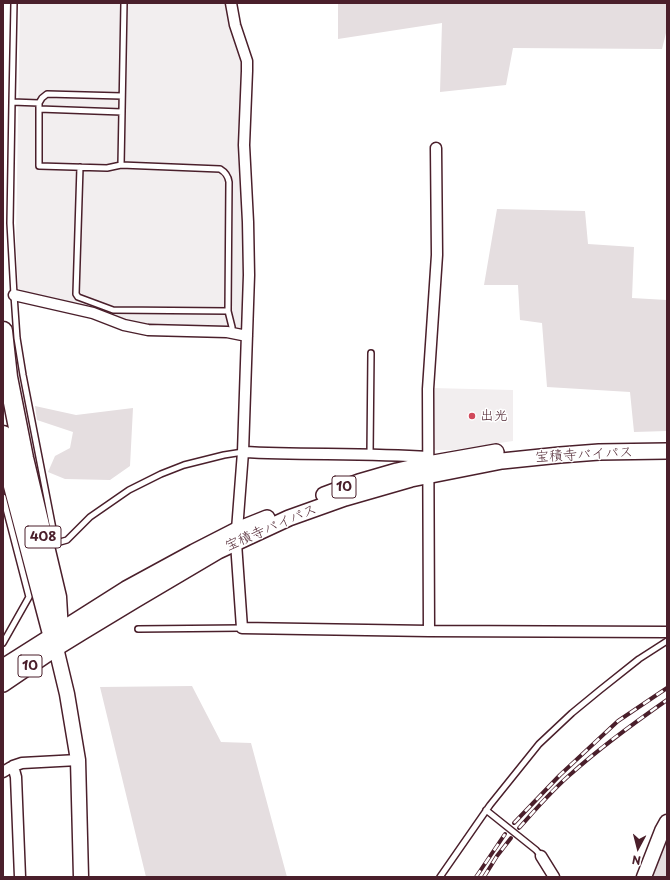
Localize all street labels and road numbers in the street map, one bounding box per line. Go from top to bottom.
street label: 宝積寺バイパス [535,444,633,466]
road number: 10 [332,476,356,498]
street label: 宝積寺バイパス [223,501,319,555]
road number: 408 [25,526,61,548]
road number: 10 [18,655,42,677]

